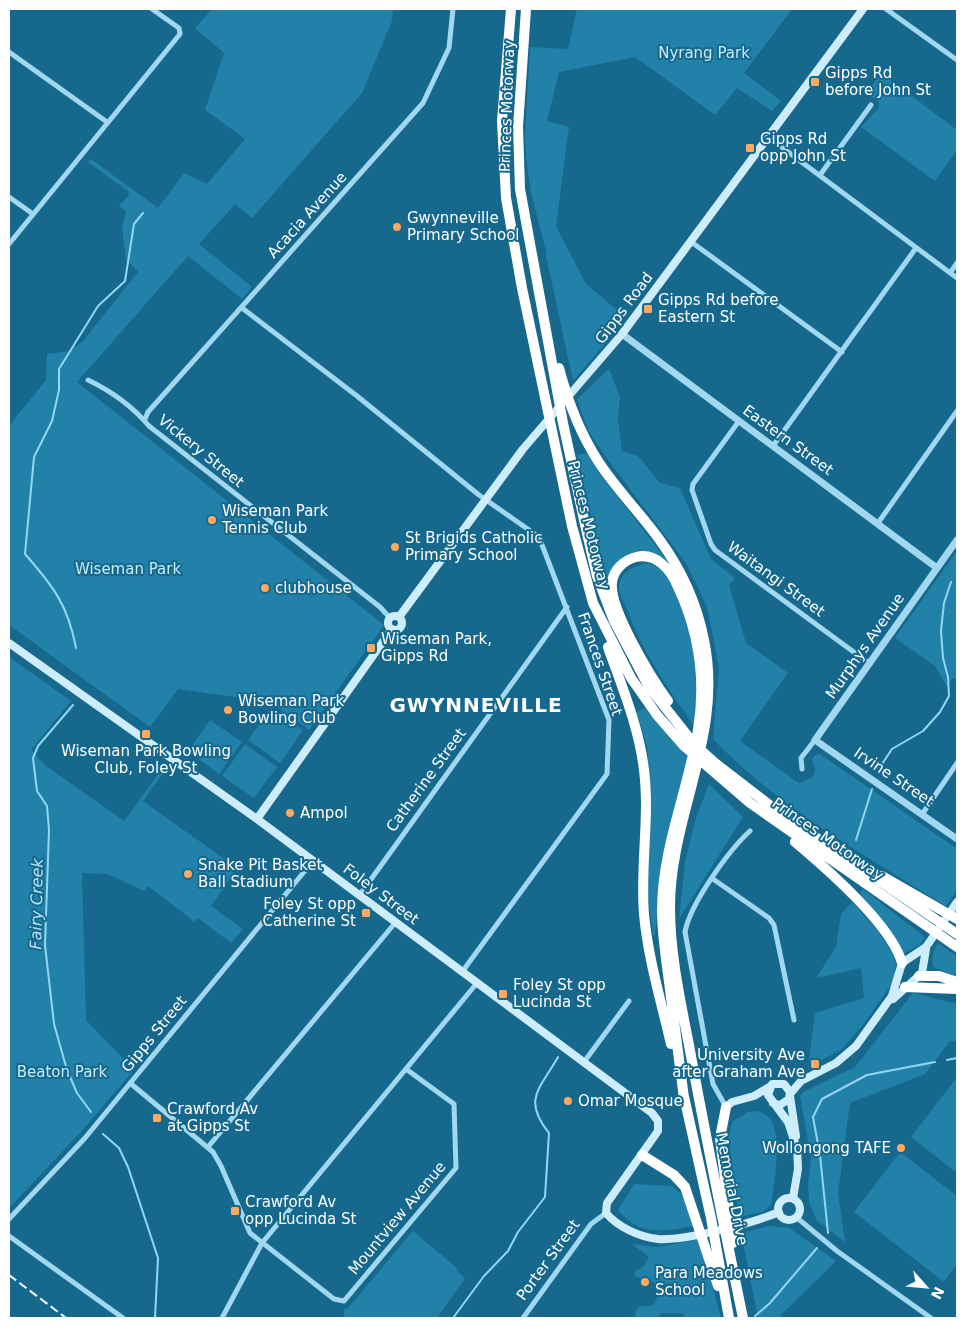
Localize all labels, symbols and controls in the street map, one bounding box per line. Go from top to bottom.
street label: Princes Motorway [496,39,518,172]
park label: Nyrang Park [658,44,750,62]
place label: Gipps Rd before John St [825,64,931,99]
marker: Gipps Rd before John St [809,76,821,88]
place label: Gipps Rd opp John St [760,130,846,165]
marker: Gipps Rd opp John St [744,142,756,154]
street label: Acacia Avenue [264,168,350,262]
place label: Gwynneville Primary School [407,209,520,244]
marker: Gwynneville Primary School [391,221,403,233]
street label: Gipps Road [591,269,657,347]
place label: Gipps Rd before Eastern St [658,291,778,326]
marker: Gipps Rd before Eastern St [642,303,654,315]
street label: Eastern Street [739,401,837,479]
street label: Vickery Street [154,411,248,491]
street label: Princes Motorway [564,459,614,592]
place label: Wiseman Park Tennis Club [221,502,329,537]
marker: Wiseman Park Tennis Club [206,514,218,526]
place label: St Brigids Catholic Primary School [405,529,542,564]
street label: Waitangi Street [724,538,828,620]
marker: St Brigids Catholic Primary School [389,541,401,553]
park label: Wiseman Park [75,560,181,578]
place label: clubhouse [275,579,352,597]
marker: clubhouse [259,582,271,594]
street label: Murphys Avenue [822,590,908,702]
street label: Frances Street [574,610,626,718]
place label: Wiseman Park, Gipps Rd [381,630,492,665]
marker: Wiseman Park, Gipps Rd [365,642,377,654]
place label: Wiseman Park Bowling Club [238,692,345,727]
district label: GWYNNEVILLE [389,693,563,717]
marker: Wiseman Park Bowling Club [222,704,234,716]
street label: Catherine Street [382,725,470,835]
marker: Wiseman Park Bowling Club, Foley St [140,728,152,740]
place label: Wiseman Park Bowling Club, Foley St [61,742,231,777]
street label: Irvine Street [851,744,938,810]
street label: Princes Motorway [769,794,887,884]
place label: Ampol [300,804,348,822]
marker: Ampol [284,807,296,819]
place label: Snake Pit Basket Ball Stadium [198,856,323,891]
water label: Fairy Creek [26,857,47,950]
street label: Foley Street [340,860,422,928]
marker: Snake Pit Basket Ball Stadium [182,868,194,880]
place label: Foley St opp Catherine St [262,895,356,930]
marker: Foley St opp Catherine St [360,907,372,919]
place label: Foley St opp Lucinda St [513,976,606,1011]
marker: Foley St opp Lucinda St [497,988,509,1000]
street label: Gipps Street [118,992,190,1076]
place label: University Ave after Graham Ave [672,1046,805,1081]
marker: University Ave after Graham Ave [809,1058,821,1070]
park label: Beaton Park [17,1063,108,1081]
place label: Omar Mosque [578,1092,683,1110]
marker: Omar Mosque [562,1095,574,1107]
place label: Crawford Av at Gipps St [167,1100,258,1135]
marker: Crawford Av at Gipps St [151,1112,163,1124]
street label: Memorial Drive [712,1131,752,1247]
place label: Wollongong TAFE [762,1139,891,1157]
marker: Wollongong TAFE [895,1142,907,1154]
street label: Mountview Avenue [344,1158,450,1278]
place label: Crawford Av opp Lucinda St [245,1193,357,1228]
marker: Crawford Av opp Lucinda St [229,1205,241,1217]
street label: Porter Street [513,1216,583,1304]
north arrow [901,1262,951,1312]
place label: Para Meadows School [655,1264,763,1299]
marker: Para Meadows School [639,1276,651,1288]
text: N [928,1284,947,1302]

